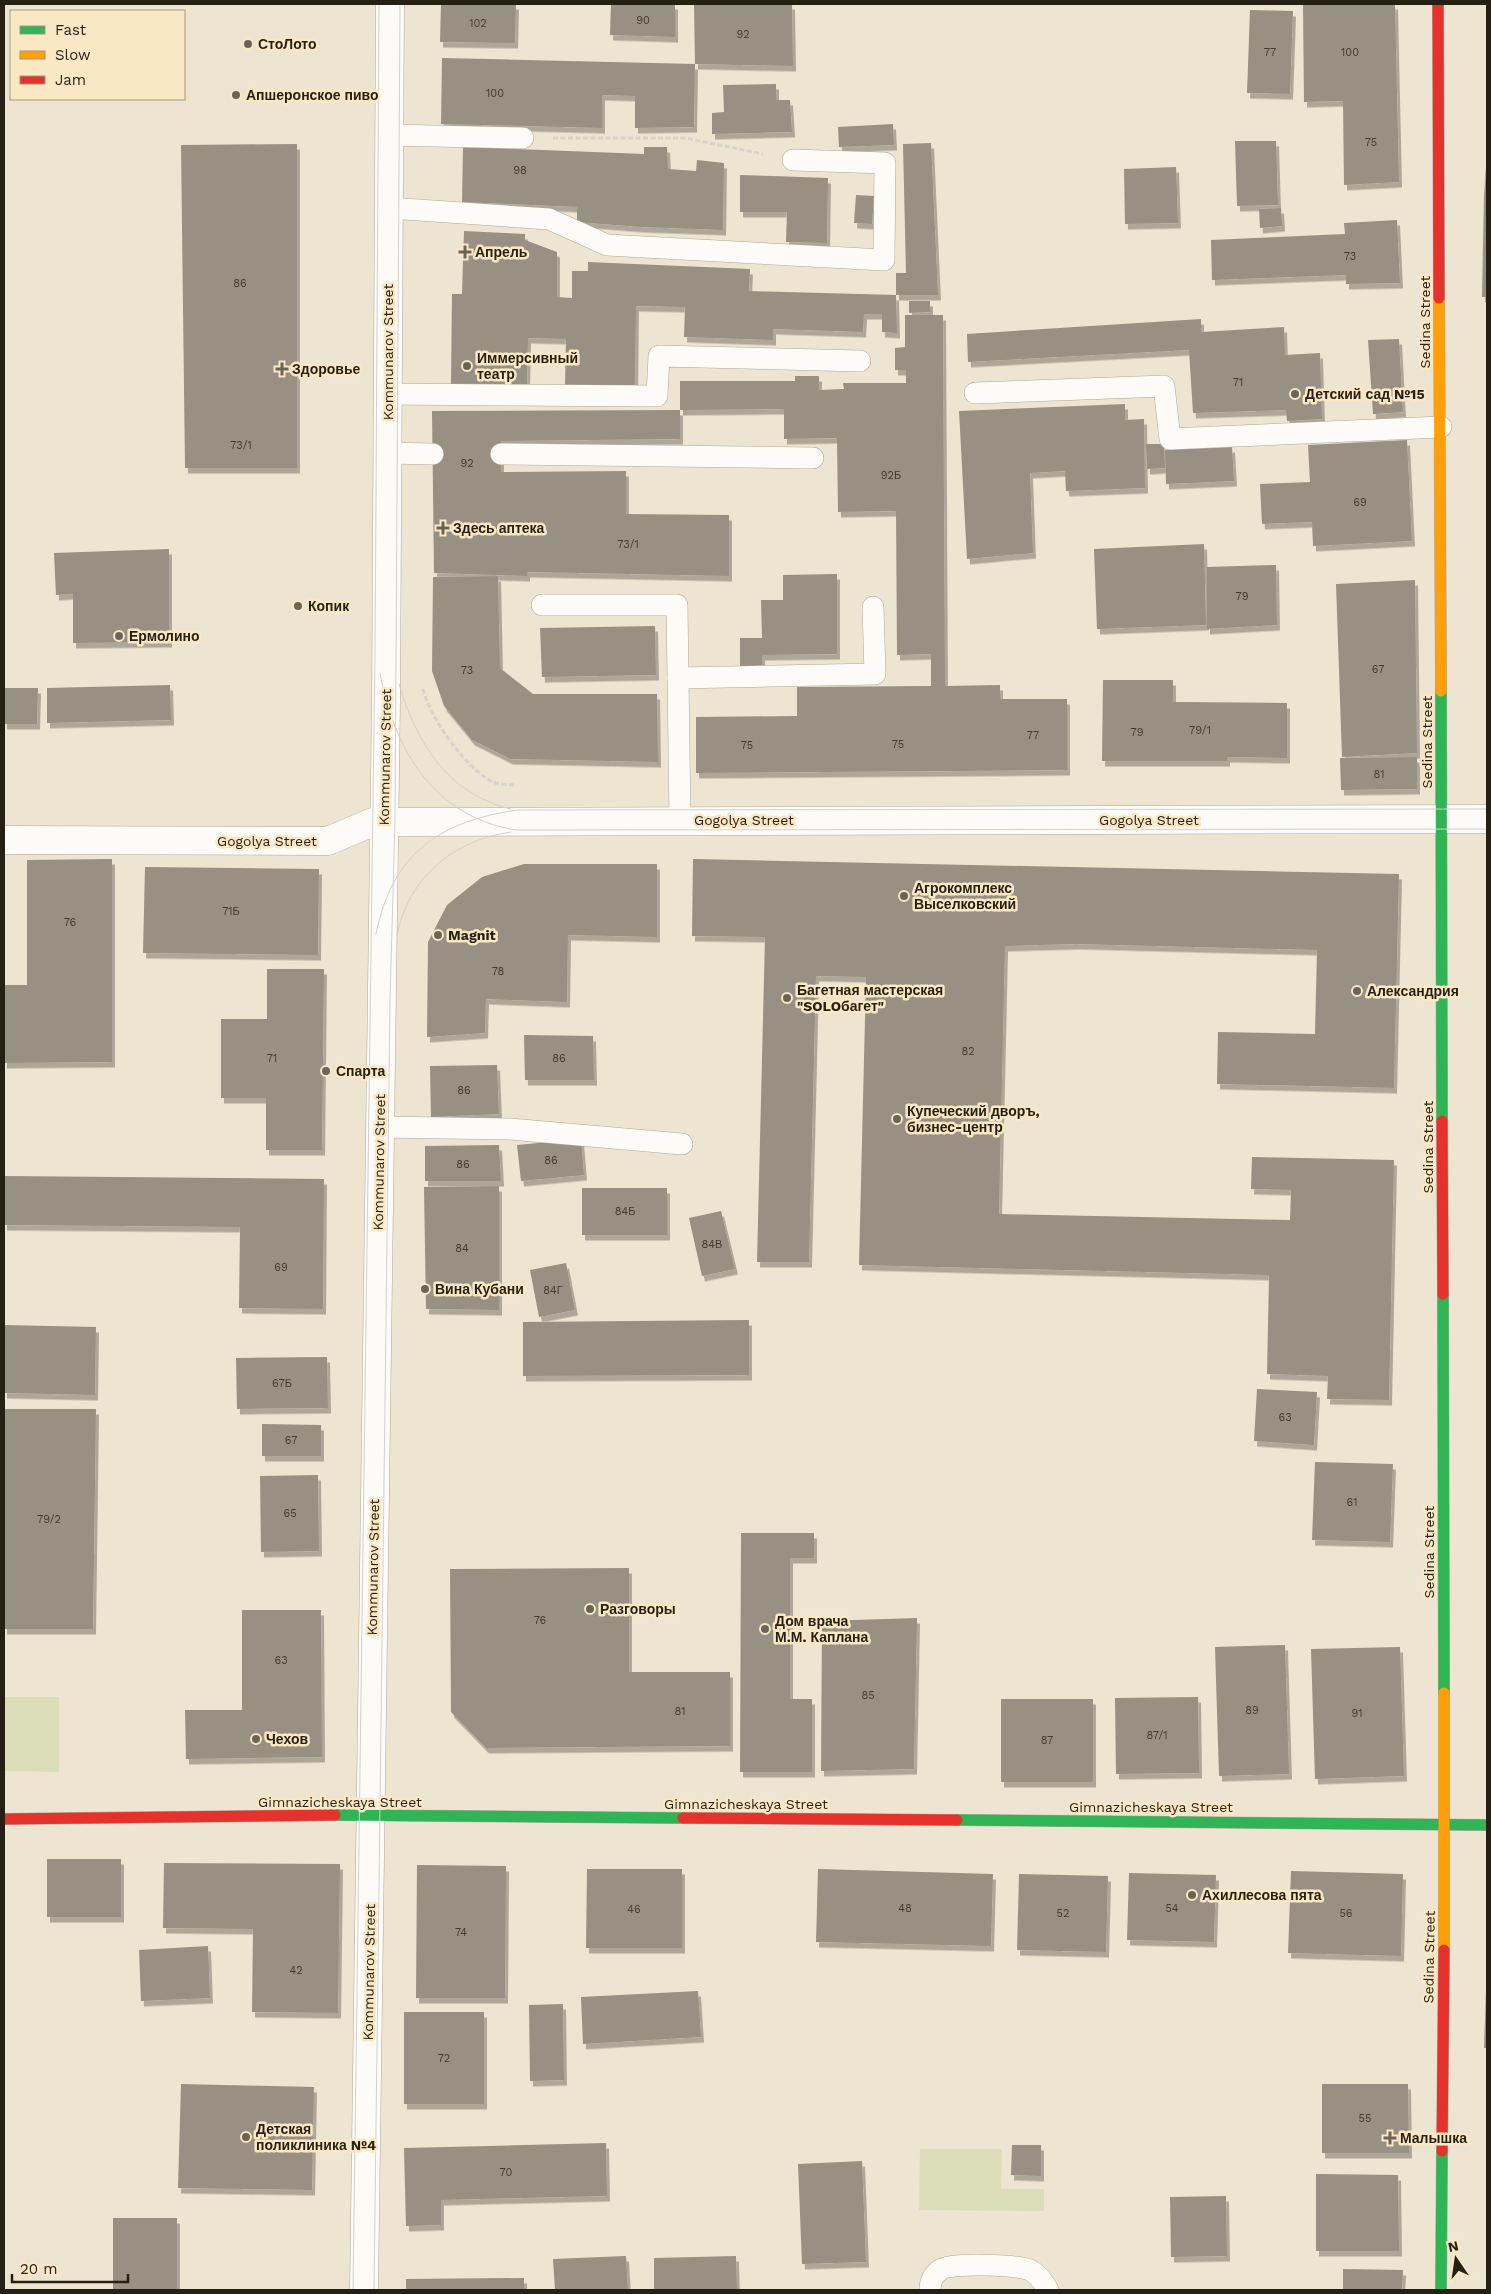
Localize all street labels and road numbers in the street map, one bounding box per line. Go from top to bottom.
street label: Sedina Street [1417,276,1433,368]
street label: Kommunarov Street [380,284,396,420]
street label: Kommunarov Street [376,688,394,825]
street label: Sedina Street [1419,696,1435,788]
street label: Gogolya Street [694,812,794,828]
street label: Gogolya Street [1099,812,1199,828]
street label: Gogolya Street [217,833,317,849]
street label: Kommunarov Street [370,1093,388,1230]
street label: Sedina Street [1420,1101,1436,1193]
street label: Kommunarov Street [364,1498,382,1635]
street label: Sedina Street [1421,1506,1437,1598]
street label: Gimnazicheskaya Street [258,1794,422,1810]
street label: Gimnazicheskaya Street [664,1796,828,1812]
street label: Gimnazicheskaya Street [1069,1799,1233,1815]
street label: Kommunarov Street [360,1903,378,2040]
street label: Sedina Street [1420,1910,1438,2004]

